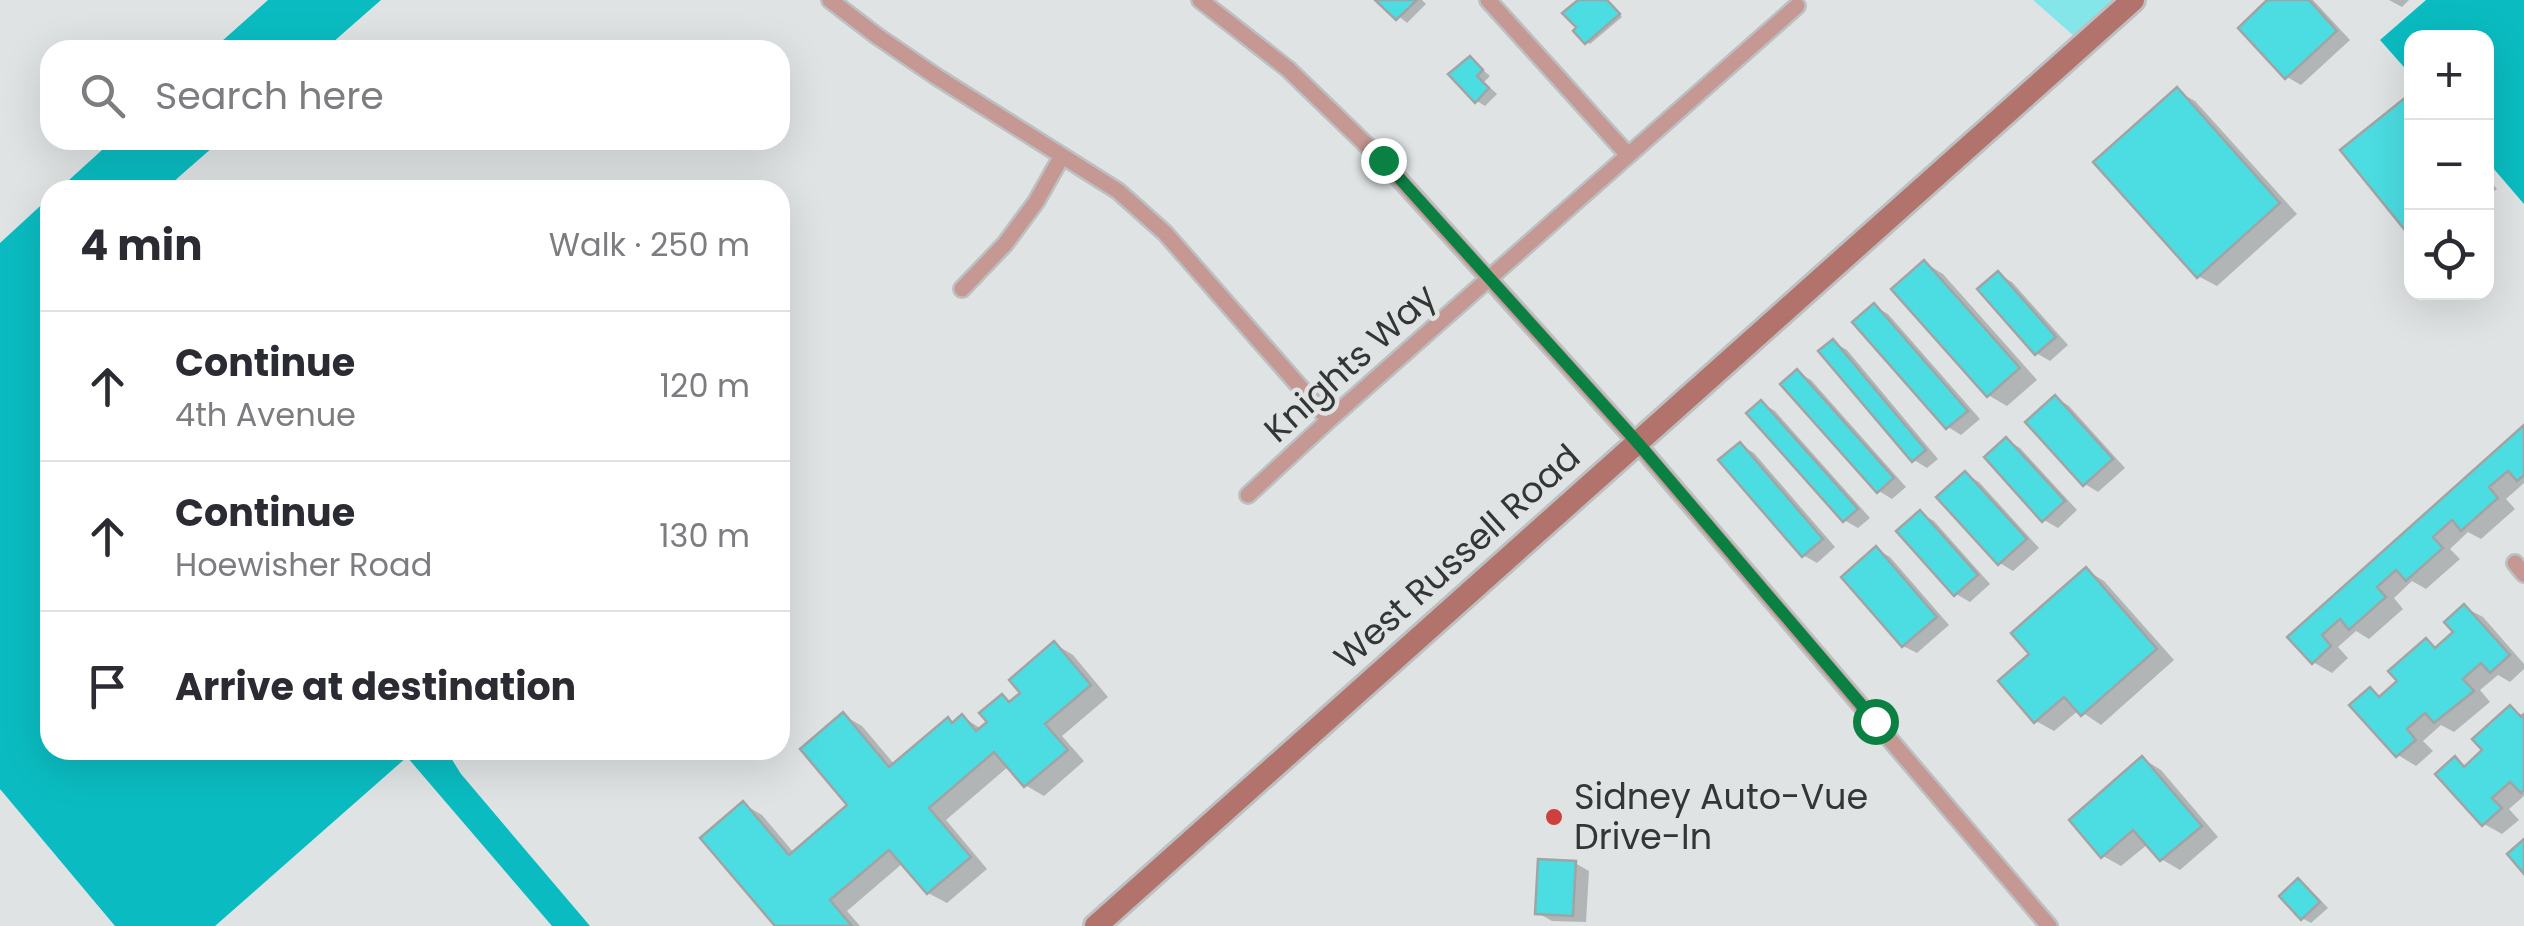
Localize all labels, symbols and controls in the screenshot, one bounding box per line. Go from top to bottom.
map controls [2404,30,2494,300]
button: + [2404,30,2494,120]
search box [40,40,790,150]
icon: search [75,68,130,123]
text: Search here [155,69,384,122]
button: − [2404,120,2494,210]
route end [1361,138,1407,184]
button: locate [2404,210,2494,300]
text: 4 min [80,216,203,275]
text: Walk · 250 m [549,222,750,267]
street label: Knights Way [1253,272,1447,453]
text: Continue [175,336,355,389]
icon: ahead [80,359,135,414]
text: 120 m [660,363,750,408]
text: 4th Avenue [175,392,356,437]
street label: West Russell Road [1323,433,1590,680]
text: Continue [175,486,355,539]
icon: ahead [80,509,135,564]
text: 130 m [659,513,750,558]
text: Hoewisher Road [175,542,432,587]
icon: arrive [80,659,135,714]
text: Arrive at destination [175,660,576,713]
route start [1853,699,1899,745]
place label: Sidney Auto-Vue Drive-In [1574,772,1868,861]
marker: Sidney Auto-Vue Drive-In [1543,806,1565,828]

